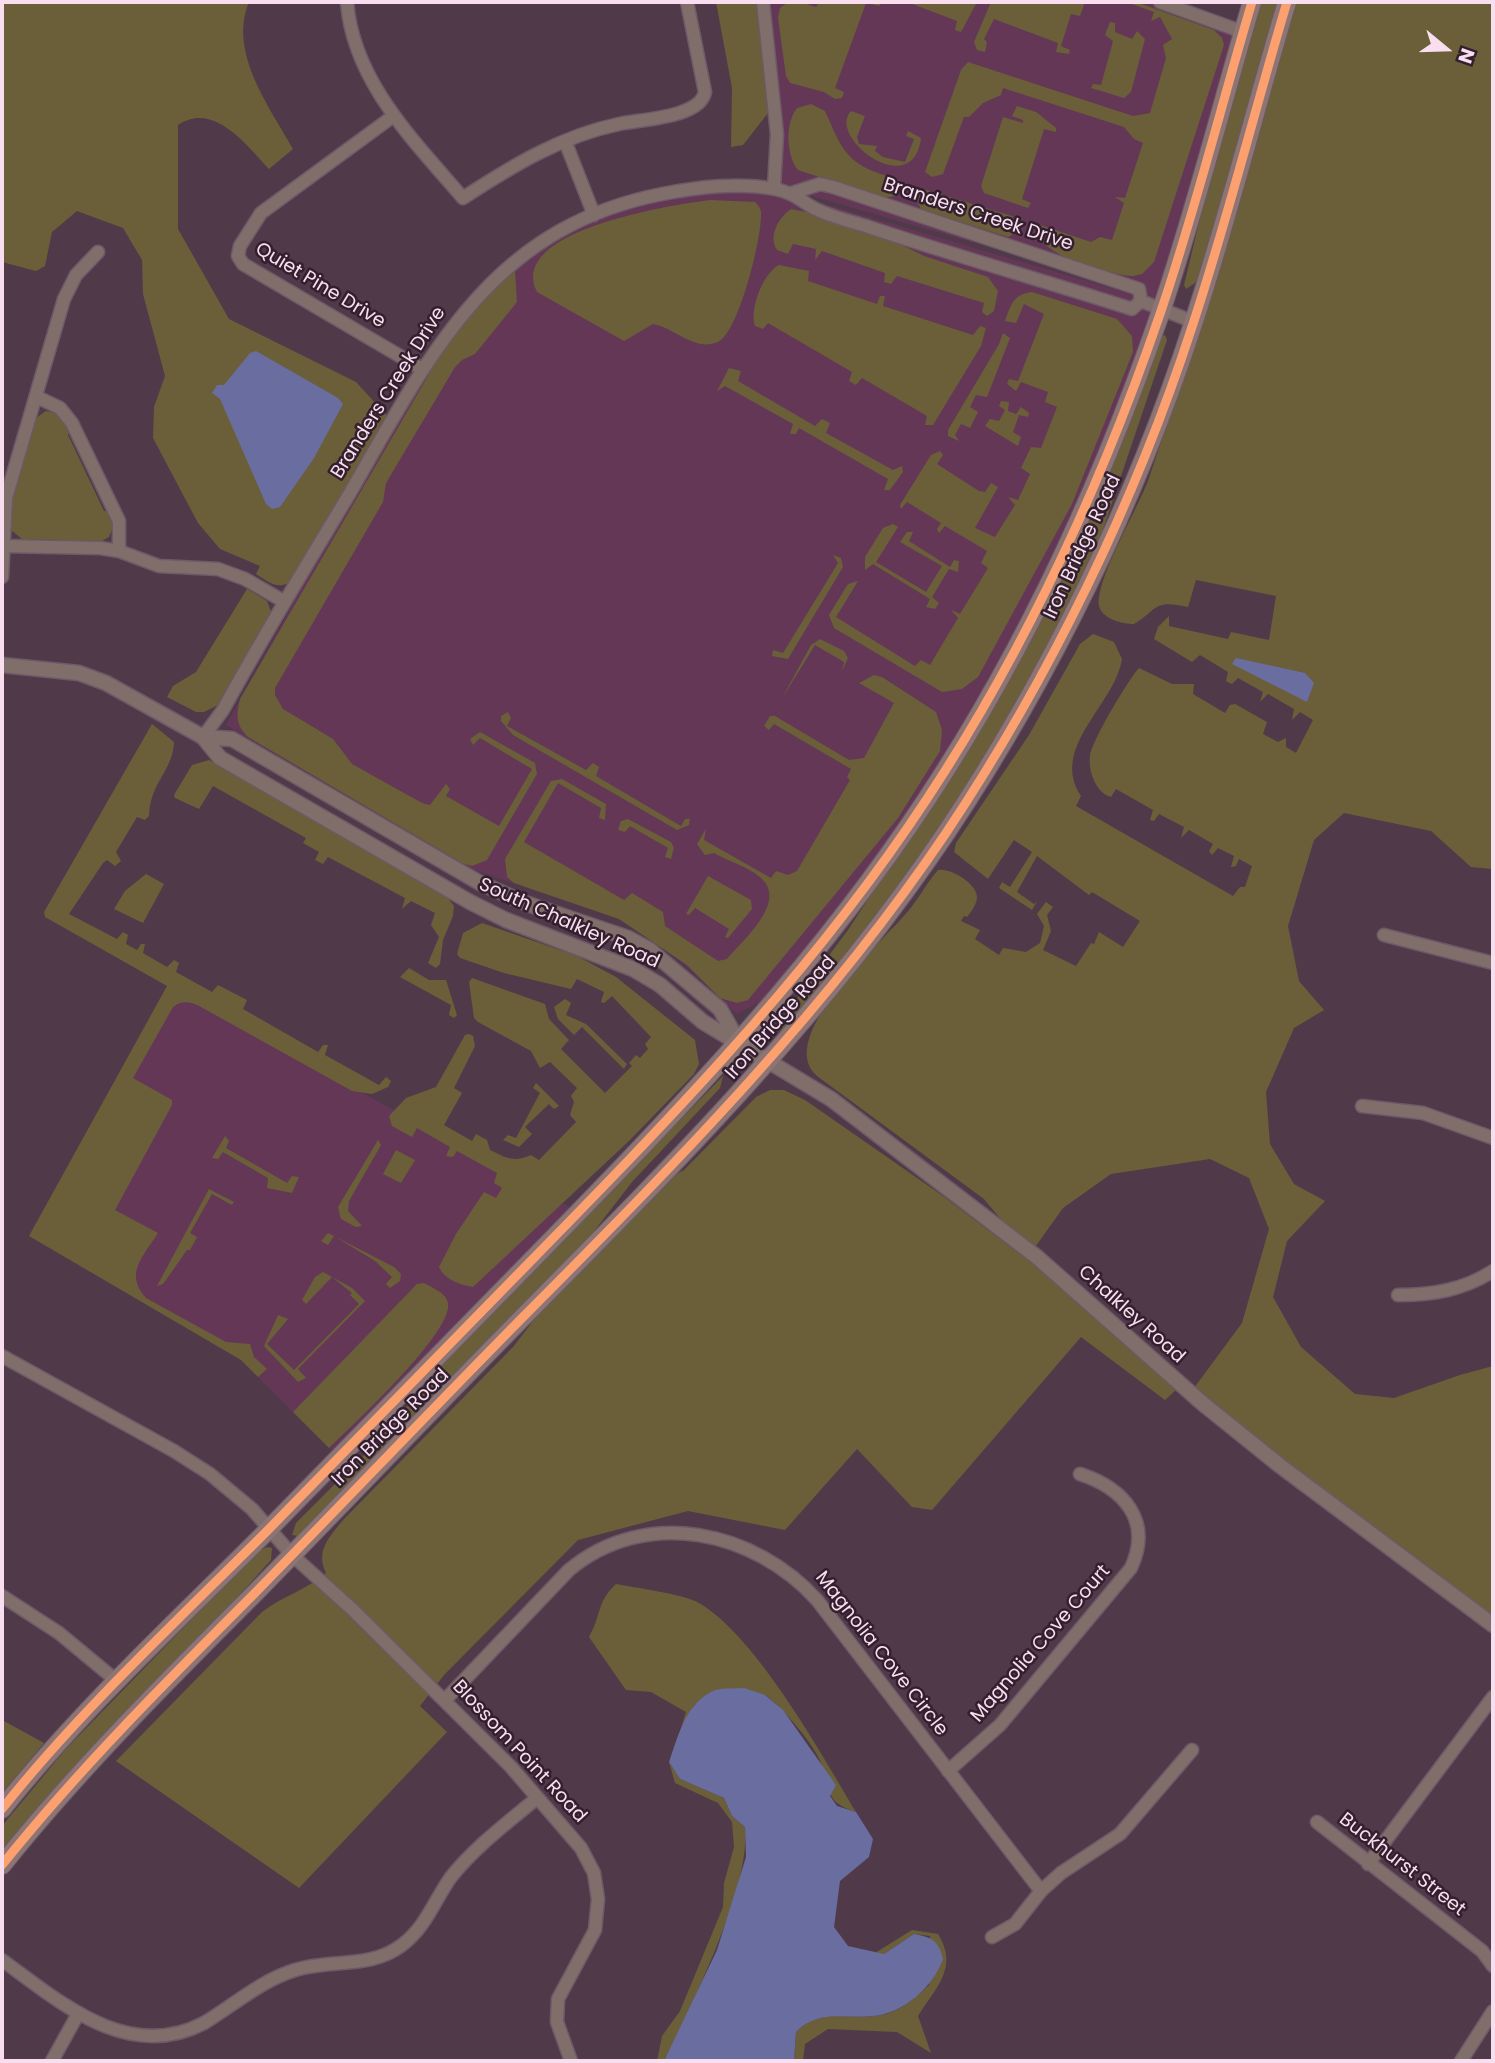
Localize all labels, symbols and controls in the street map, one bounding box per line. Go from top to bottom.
north arrow [1411,14,1481,84]
text: N [1451,45,1481,67]
street label: Branders Creek Drive [880,174,1076,256]
street label: Quiet Pine Drive [251,238,389,334]
street label: Branders Creek Drive [327,303,451,483]
street label: Iron Bridge Road [1040,471,1126,623]
street label: South Chalkley Road [475,874,663,974]
street label: Iron Bridge Road [721,951,841,1085]
street label: Chalkley Road [1073,1261,1189,1369]
street label: Iron Bridge Road [328,1365,454,1491]
street label: Magnolia Cove Court [966,1561,1116,1727]
street label: Magnolia Cove Circle [810,1567,952,1741]
street label: Blossom Point Road [447,1676,591,1828]
street label: Buckhurst Street [1334,1809,1470,1921]

